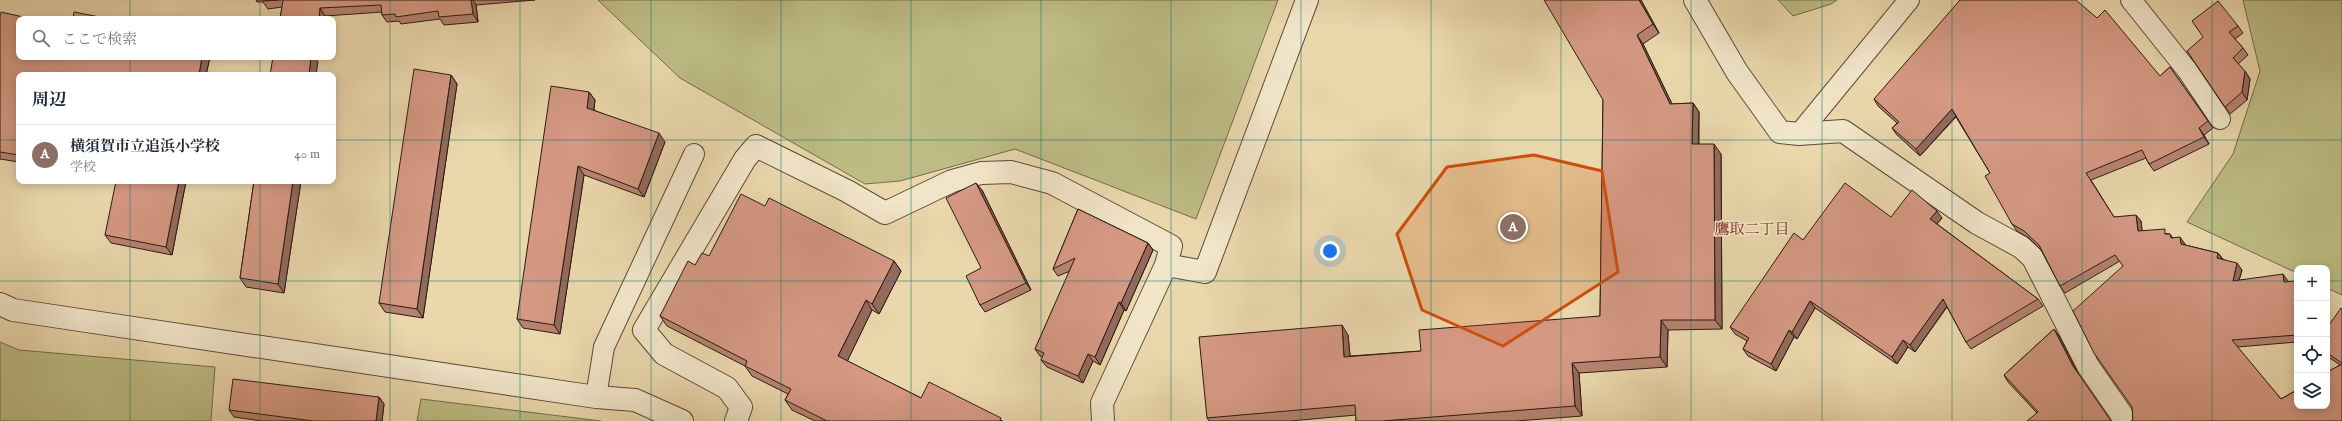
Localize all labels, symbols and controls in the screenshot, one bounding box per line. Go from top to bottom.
search box [16,16,336,60]
icon: search [30,27,52,49]
text: ここで検索 [62,30,137,49]
text: 周辺 [32,90,66,111]
text: 横須賀市立追浜小学校 [70,137,220,156]
text: A [41,146,49,163]
text: 40 m [294,146,320,163]
text: 学校 [70,159,96,176]
pin: A [1500,212,1526,242]
district label: 鷹取二丁目 [1714,220,1790,239]
your location [1320,241,1340,261]
map controls [2294,265,2330,409]
button: + [2294,265,2330,301]
button: − [2294,301,2330,337]
button: locate [2294,337,2330,373]
button: layers [2294,373,2330,409]

